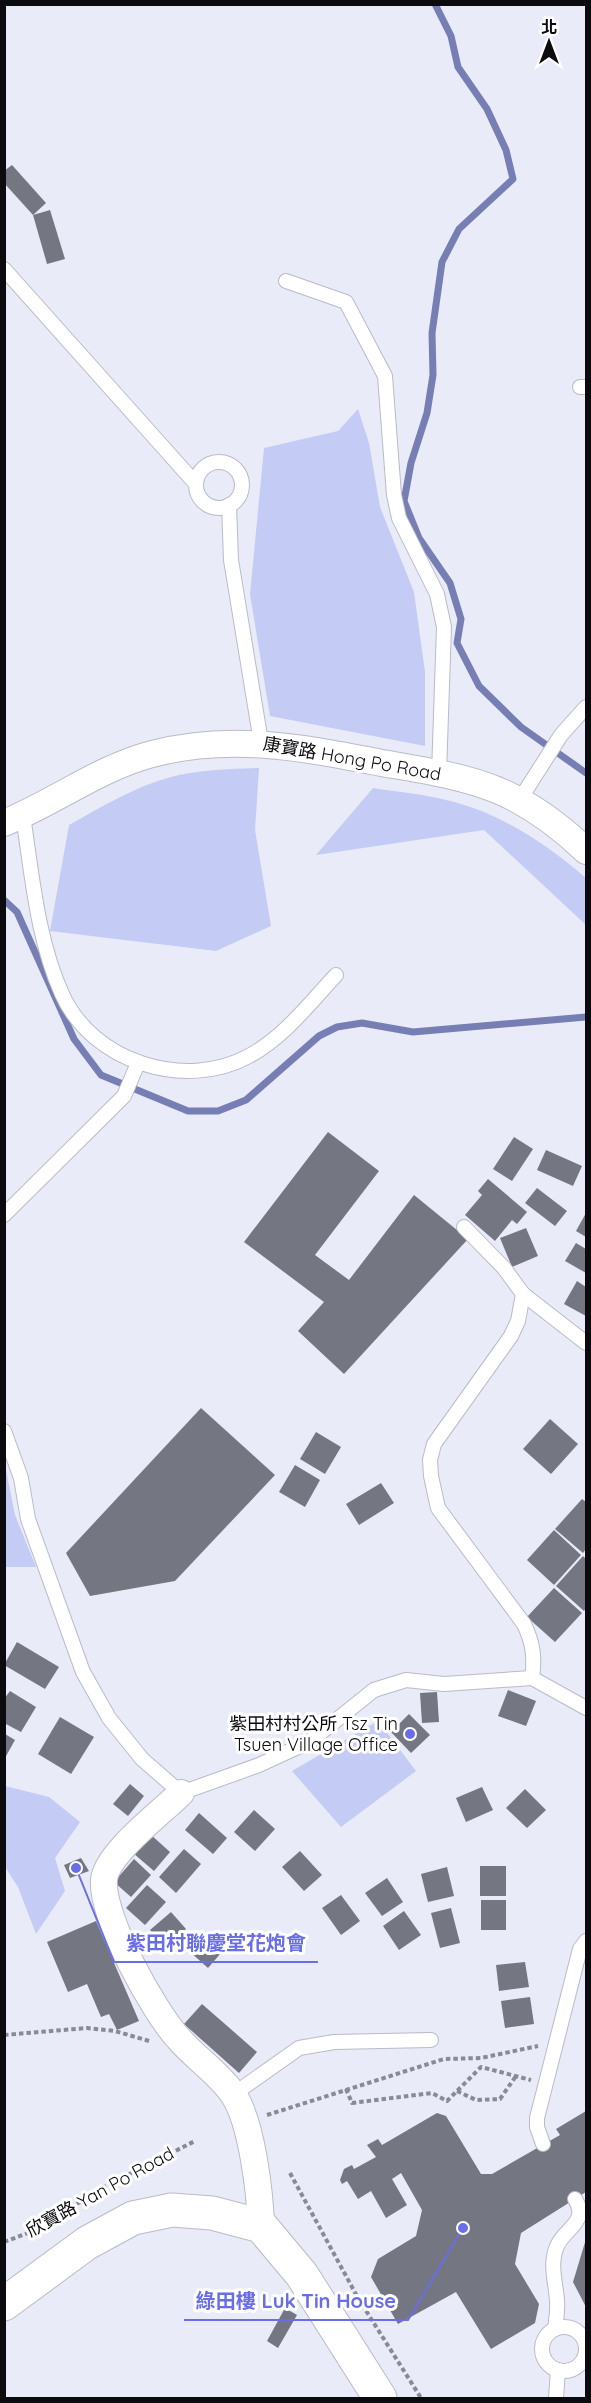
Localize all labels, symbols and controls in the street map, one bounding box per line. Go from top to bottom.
north arrow [519,12,579,72]
text: 北 [541,17,557,37]
street label: 康寶路 Hong Po Road [261,732,443,785]
place label: 紫田村村公所 Tsz Tin Tsuen Village Office [229,1712,398,1756]
marker: 紫田村村公所 Tsz Tin Tsuen Village Office [403,1727,417,1741]
callout: 紫田村聯慶堂花炮會 [114,1924,318,1962]
text: 紫田村聯慶堂花炮會 [126,1930,306,1955]
street label: 欣寶路 Yan Po Road [22,2141,178,2242]
callout: 綠田樓 Luk Tin House [184,2282,408,2320]
text: 綠田樓 Luk Tin House [196,2288,396,2313]

